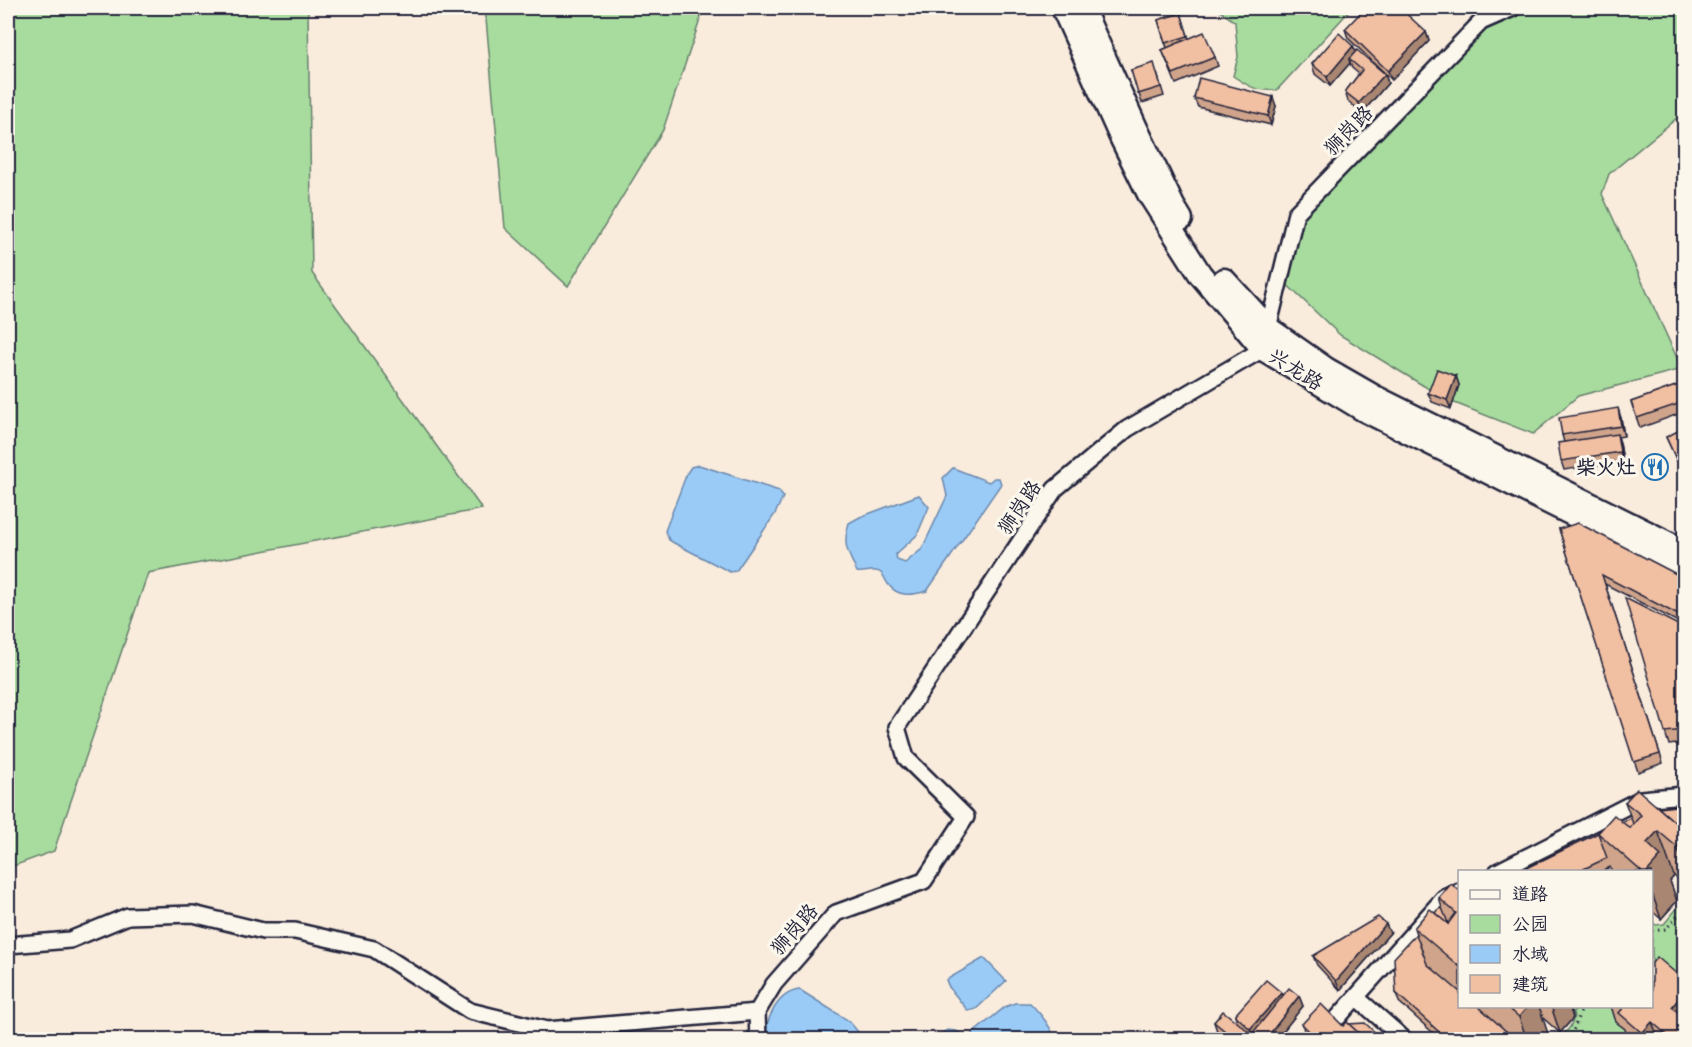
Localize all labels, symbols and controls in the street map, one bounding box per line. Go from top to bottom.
street label: 狮岗路 [1317,98,1382,164]
street label: 兴龙路 [1261,341,1330,401]
restaurant icon: 柴火灶 [1640,452,1670,482]
place label: 柴火灶 [1576,453,1636,485]
street label: 狮岗路 [991,473,1051,542]
legend [1458,870,1653,1008]
text: 道路 [1512,881,1548,910]
street label: 狮岗路 [764,896,828,963]
text: 公园 [1512,911,1548,940]
text: 水域 [1512,941,1548,970]
text: 建筑 [1512,971,1548,1000]

